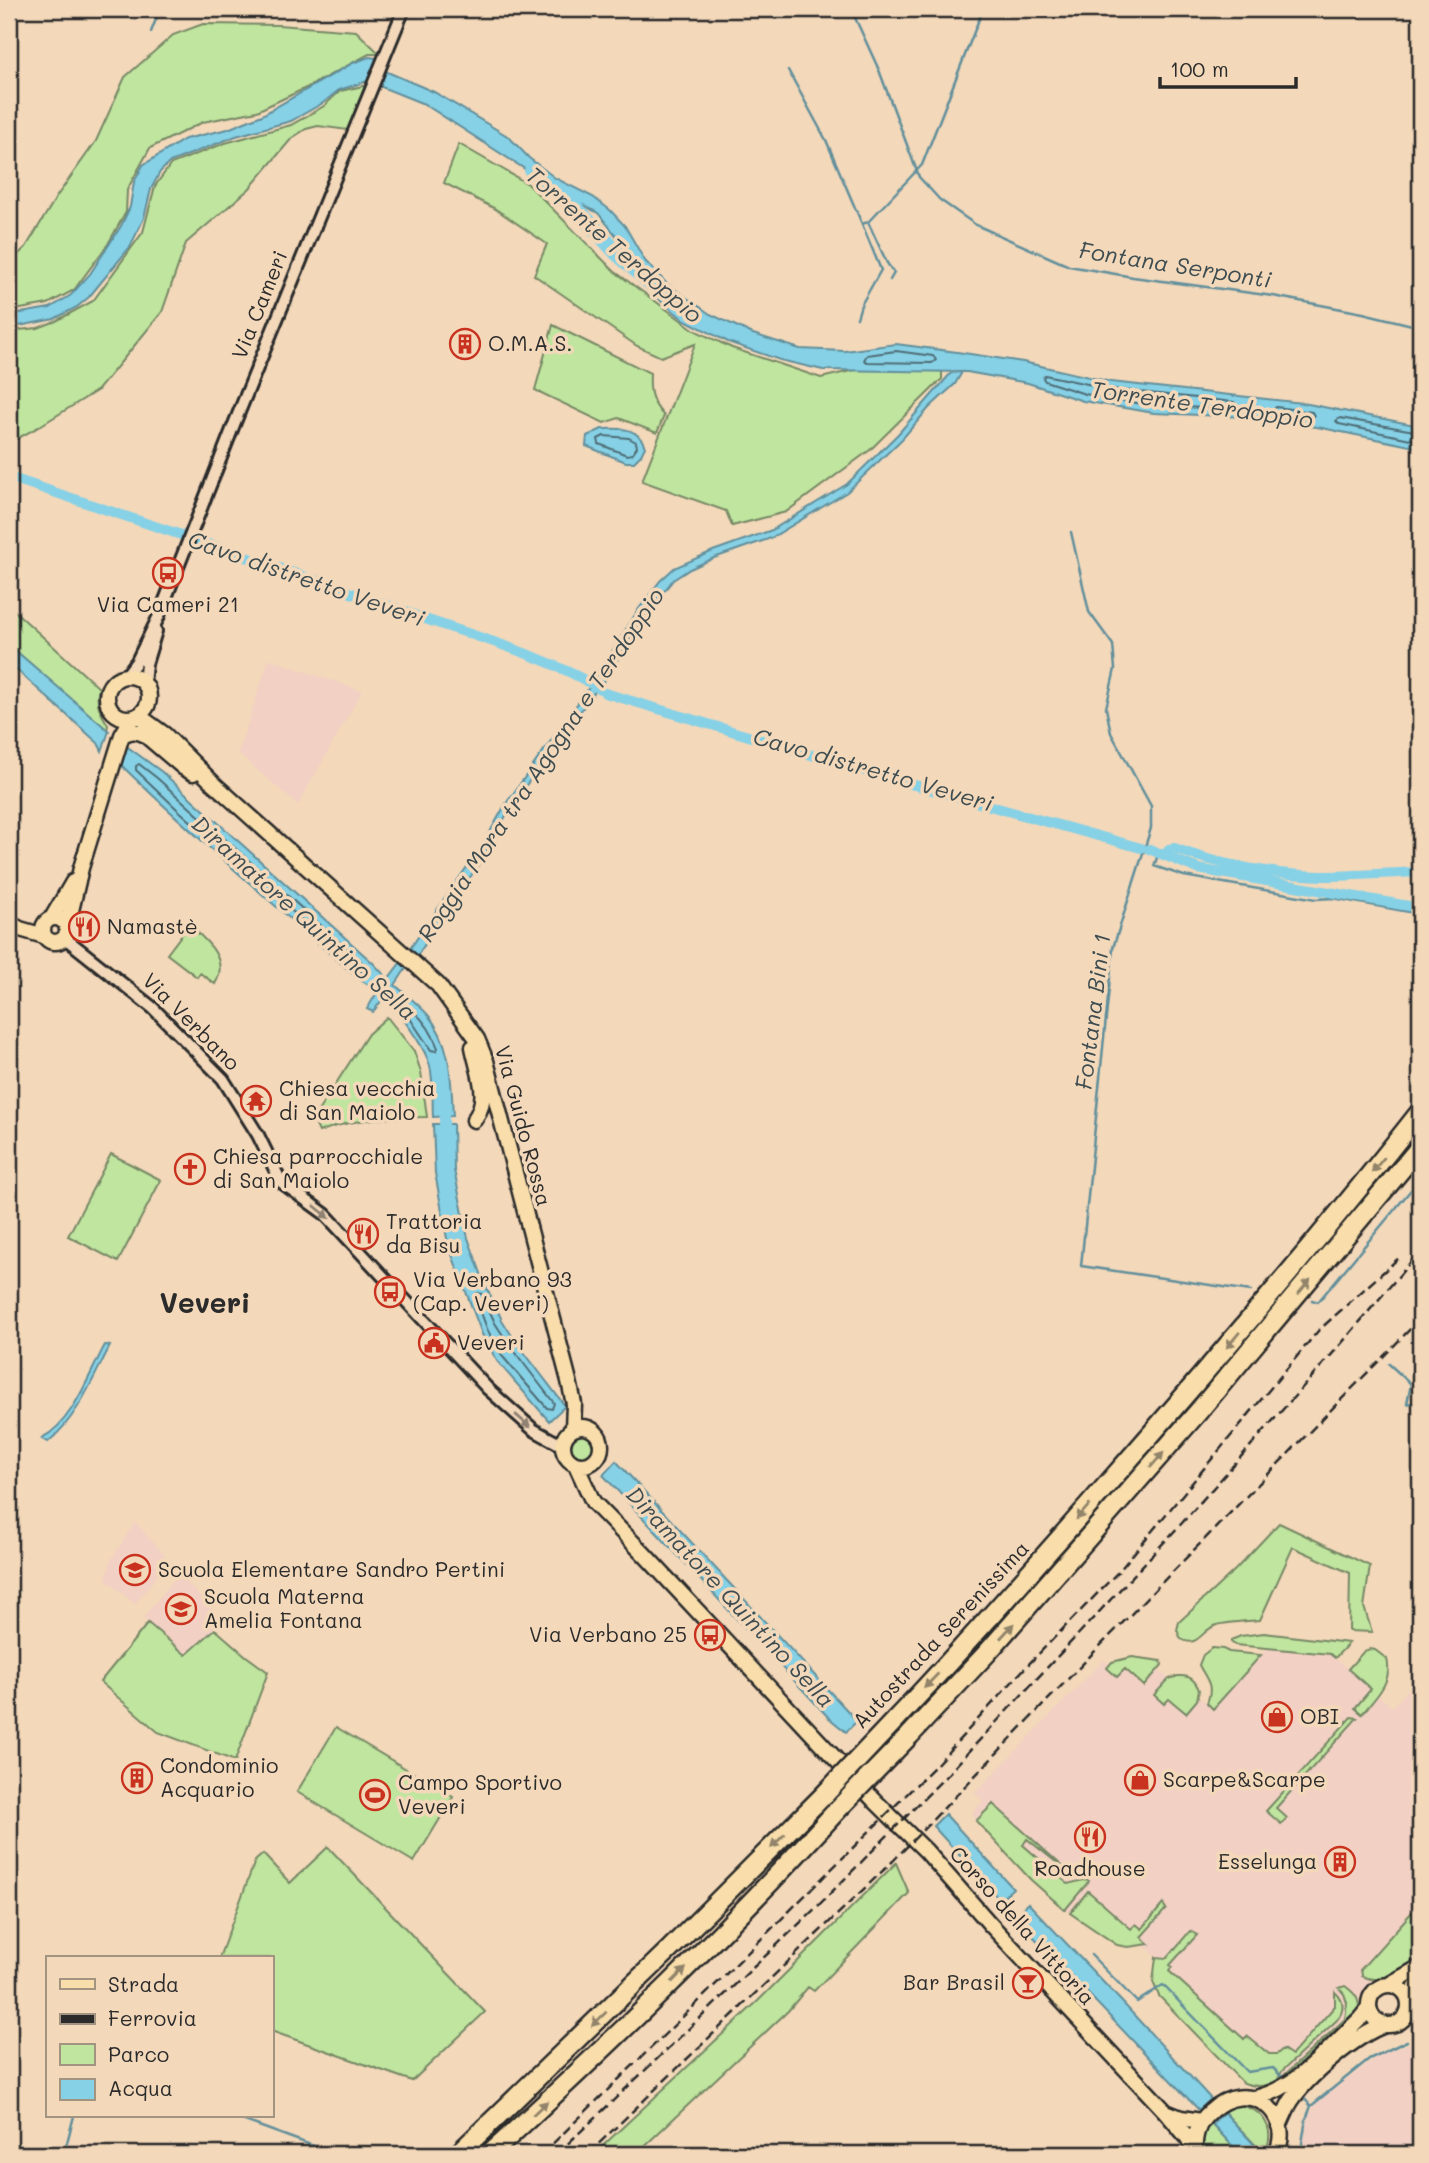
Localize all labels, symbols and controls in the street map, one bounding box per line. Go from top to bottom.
scale bar [1160,46,1296,90]
text: 100 m [1170,55,1229,82]
water label: Torrente Terdoppio [520,159,709,329]
water label: Fontana Serponti [1077,234,1274,294]
street label: Via Cameri [225,246,293,363]
building icon: O.M.A.S. [448,327,482,361]
place label: O.M.A.S. [488,329,573,356]
water label: Torrente Terdoppio [1089,374,1315,434]
water label: Cavo distretto Veveri [184,523,429,633]
bus stop icon: Via Cameri 21 [151,556,185,590]
water label: Roggia Mora tra Agogna e Terdoppio [410,582,670,947]
place label: Via Cameri 21 [97,590,239,617]
water label: Cavo distretto Veveri [750,720,997,818]
water label: Diramatore Quintino Sella [186,808,423,1026]
restaurant icon: Namastè [67,910,101,944]
place label: Namastè [107,912,198,939]
water label: Fontana Bini 1 [1068,932,1116,1092]
street label: Via Verbano [137,966,247,1076]
street label: Via Guido Rossa [490,1042,559,1209]
place label: Chiesa vecchia di San Maiolo [279,1074,435,1125]
temple icon: Chiesa vecchia di San Maiolo [239,1084,273,1118]
place label: Chiesa parrocchiale di San Maiolo [213,1142,423,1193]
church icon: Chiesa parrocchiale di San Maiolo [173,1152,207,1186]
one-way arrow [1370,1155,1385,1173]
one-way arrow [312,1204,330,1219]
place label: Trattoria da Bisu [386,1207,482,1258]
restaurant icon: Trattoria da Bisu [346,1217,380,1251]
place label: Via Verbano 93 (Cap. Veveri) [413,1265,572,1316]
bus stop icon: Via Verbano 93 (Cap. Veveri) [373,1275,407,1309]
one-way arrow [1296,1278,1311,1295]
district label: Veveri [159,1284,251,1320]
public building icon: Veveri [417,1326,451,1360]
place label: Veveri [457,1328,525,1355]
one-way arrow [1225,1331,1240,1349]
one-way arrow [514,1413,532,1429]
one-way arrow [1149,1451,1165,1469]
water label: Diramatore Quintino Sella [620,1479,841,1714]
one-way arrow [1075,1503,1091,1521]
street label: Autostrada Serenissima [846,1534,1034,1734]
school or university icon: Scuola Elementare Sandro Pertini [118,1553,152,1587]
place label: Scuola Elementare Sandro Pertini [158,1555,505,1582]
place label: Scuola Materna Amelia Fontana [204,1582,365,1633]
school or university icon: Scuola Materna Amelia Fontana [164,1592,198,1626]
bus stop icon: Via Verbano 25 [693,1618,727,1652]
place label: Via Verbano 25 [529,1620,687,1647]
one-way arrow [999,1623,1014,1640]
one-way arrow [924,1672,940,1689]
shop icon: OBI [1260,1700,1294,1734]
place label: OBI [1300,1702,1339,1729]
place label: Condominio Acquario [160,1751,279,1802]
building icon: Condominio Acquario [120,1761,154,1795]
shop icon: Scarpe&Scarpe [1123,1763,1157,1797]
place label: Scarpe&Scarpe [1163,1765,1326,1792]
place label: Campo Sportivo Veveri [398,1768,562,1819]
sports icon: Campo Sportivo Veveri [358,1778,392,1812]
restaurant icon: Roadhouse [1073,1820,1107,1854]
one-way arrow [770,1833,787,1849]
street label: Corso della Vittoria [945,1840,1102,2010]
building icon: Esselunga [1323,1845,1357,1879]
place label: Esselunga [1218,1847,1317,1874]
place label: Roadhouse [1034,1854,1146,1881]
legend [46,1956,273,2118]
one-way arrow [670,1966,687,1983]
bar icon: Bar Brasil [1011,1966,1045,2000]
place label: Bar Brasil [903,1968,1005,1995]
text: Strada [108,1970,179,1997]
text: Ferrovia [108,2004,197,2031]
one-way arrow [591,2010,608,2026]
text: Parco [108,2040,169,2067]
text: Acqua [108,2074,173,2101]
one-way arrow [531,2100,548,2116]

